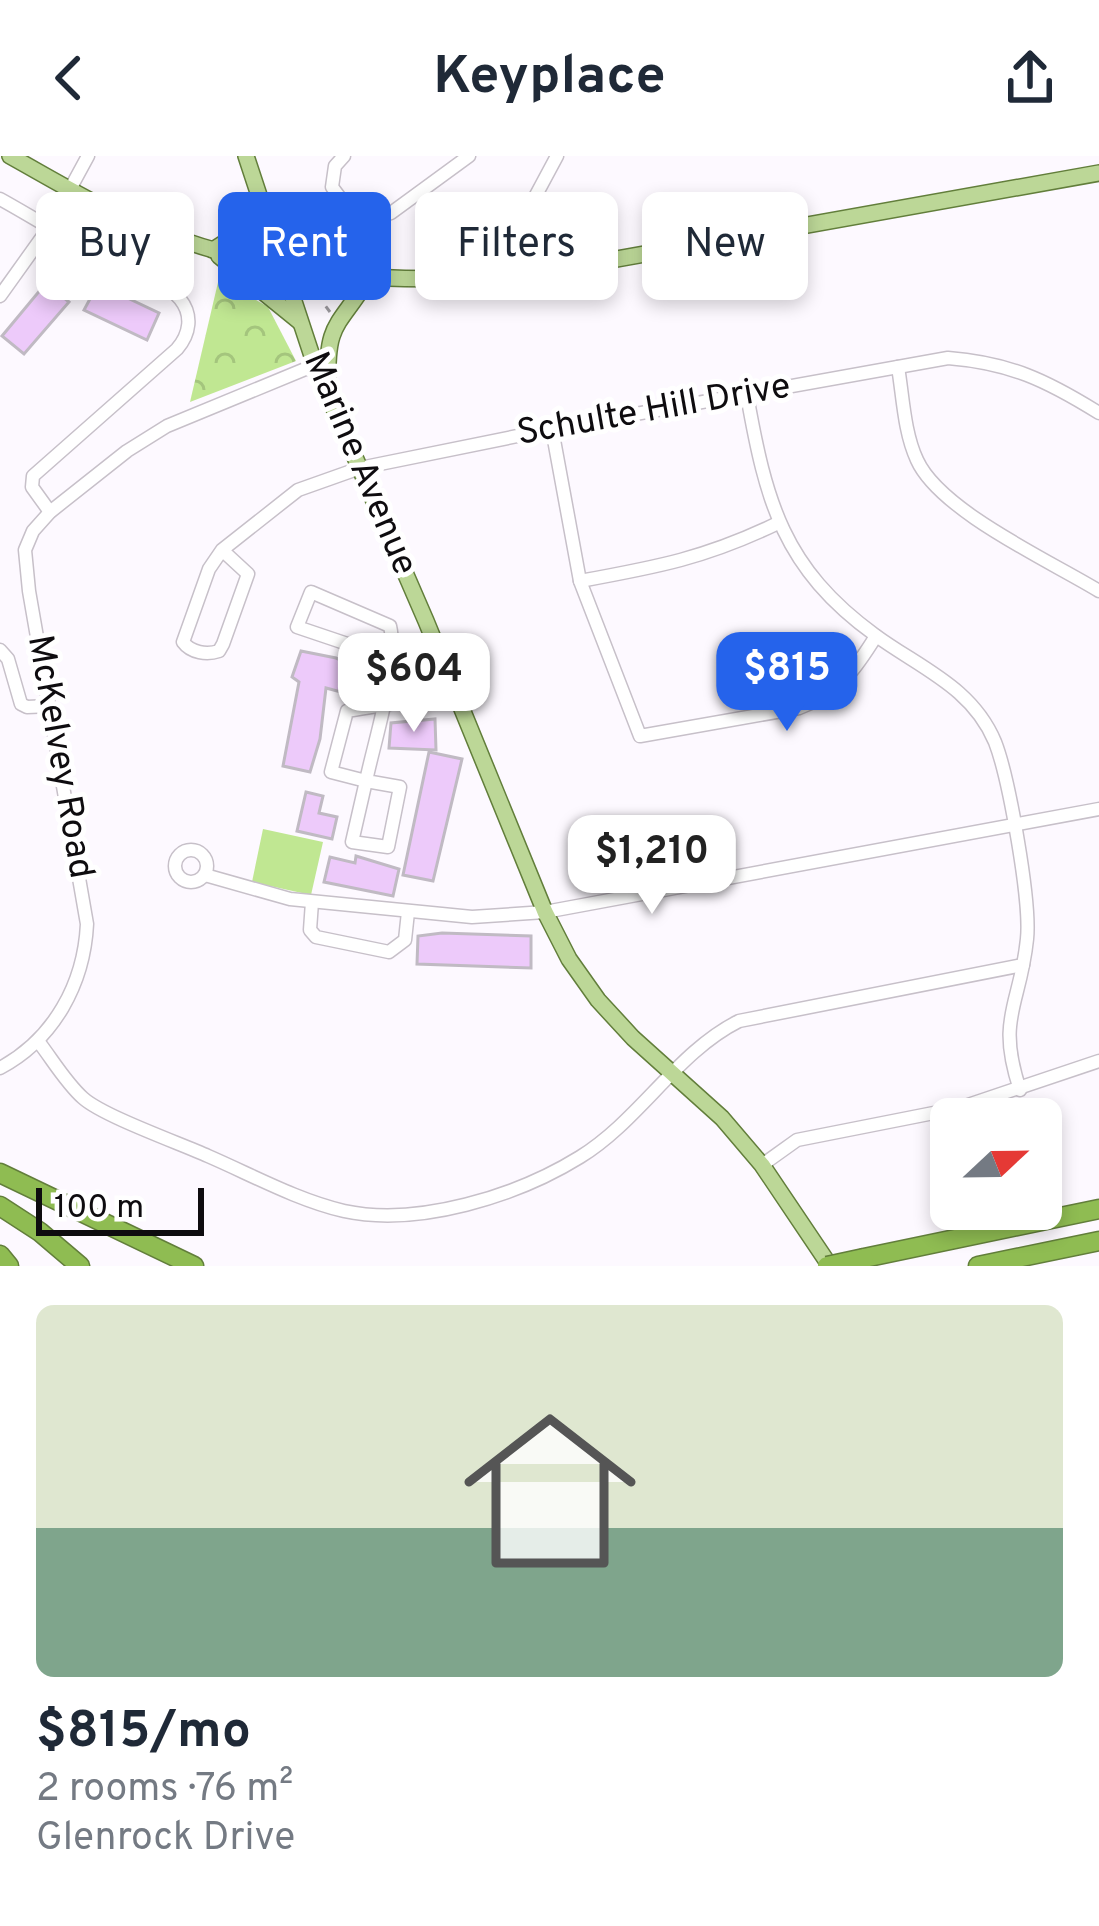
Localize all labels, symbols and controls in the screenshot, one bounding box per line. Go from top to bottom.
text: Keyplace [433,44,666,113]
icon: back [36,45,102,111]
icon: share [997,45,1063,111]
chip: Buy [36,192,194,300]
chip: Rent [218,192,391,300]
chip: Filters [415,192,618,300]
chip: New [642,192,808,300]
street label: Marine Avenue [291,346,427,582]
street label: Schulte Hill Drive [514,364,794,458]
street label: McKelvey Road [15,632,103,882]
pin: $815 [716,632,858,734]
pin: $604 [343,633,485,735]
text: $815 [743,646,831,695]
text: $604 [365,647,463,696]
pin: $1,210 [554,815,750,917]
text: $1,210 [595,829,709,878]
north arrow [930,1098,1062,1230]
map controls [930,1098,1062,1230]
scale bar [36,1182,204,1235]
text: 100 m [54,1188,144,1230]
icon: home [442,1383,658,1599]
text: $815/mo [36,1701,251,1766]
text: 2 rooms · 76 m² [36,1766,293,1815]
text: Glenrock Drive [36,1815,295,1864]

